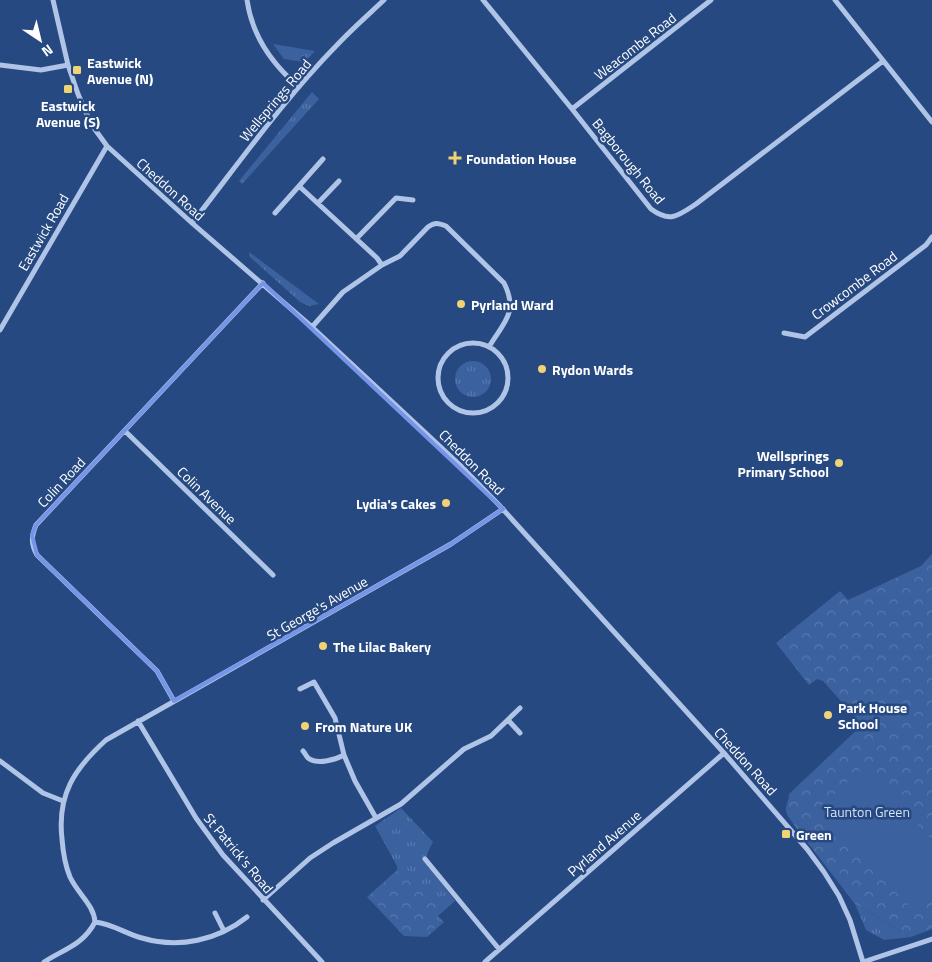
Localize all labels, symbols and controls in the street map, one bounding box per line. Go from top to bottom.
street label: Weacombe Road [589,7,681,85]
north arrow [15,15,65,65]
text: N [38,40,58,62]
place label: Eastwick Avenue (N) [87,52,153,89]
street label: Wellsprings Road [234,54,316,146]
marker: Eastwick Avenue (N) [71,64,83,76]
marker: Eastwick Avenue (S) [62,83,74,95]
place label: Eastwick Avenue (S) [36,95,100,132]
street label: Bagborough Road [588,114,670,208]
place label: Foundation House [466,148,576,169]
marker: Foundation House [448,151,462,165]
street label: Cheddon Road [132,153,210,225]
street label: Eastwick Road [12,189,74,275]
street label: Crowcombe Road [807,246,901,324]
place label: Pyrland Ward [471,294,554,315]
marker: Pyrland Ward [455,298,467,310]
place label: Rydon Wards [552,359,633,380]
marker: Rydon Wards [536,363,548,375]
street label: Cheddon Road [434,424,510,500]
place label: Wellsprings Primary School [737,445,829,482]
street label: Colin Road [32,452,90,512]
marker: Wellsprings Primary School [833,457,845,469]
street label: Colin Avenue [173,461,241,529]
place label: Lydia's Cakes [356,493,436,514]
marker: Lydia's Cakes [440,497,452,509]
street label: St George's Avenue [263,571,371,645]
place label: The Lilac Bakery [333,636,431,657]
marker: The Lilac Bakery [317,640,329,652]
place label: Park House School [838,697,907,734]
marker: Park House School [822,709,834,721]
place label: From Nature UK [315,716,413,737]
marker: From Nature UK [299,720,311,732]
street label: Cheddon Road [710,722,782,800]
park label: Taunton Green [824,801,910,822]
street label: Pyrland Avenue [562,805,646,881]
street label: St Patrick's Road [199,808,279,898]
place label: Green [796,824,832,845]
marker: Green [780,828,792,840]

